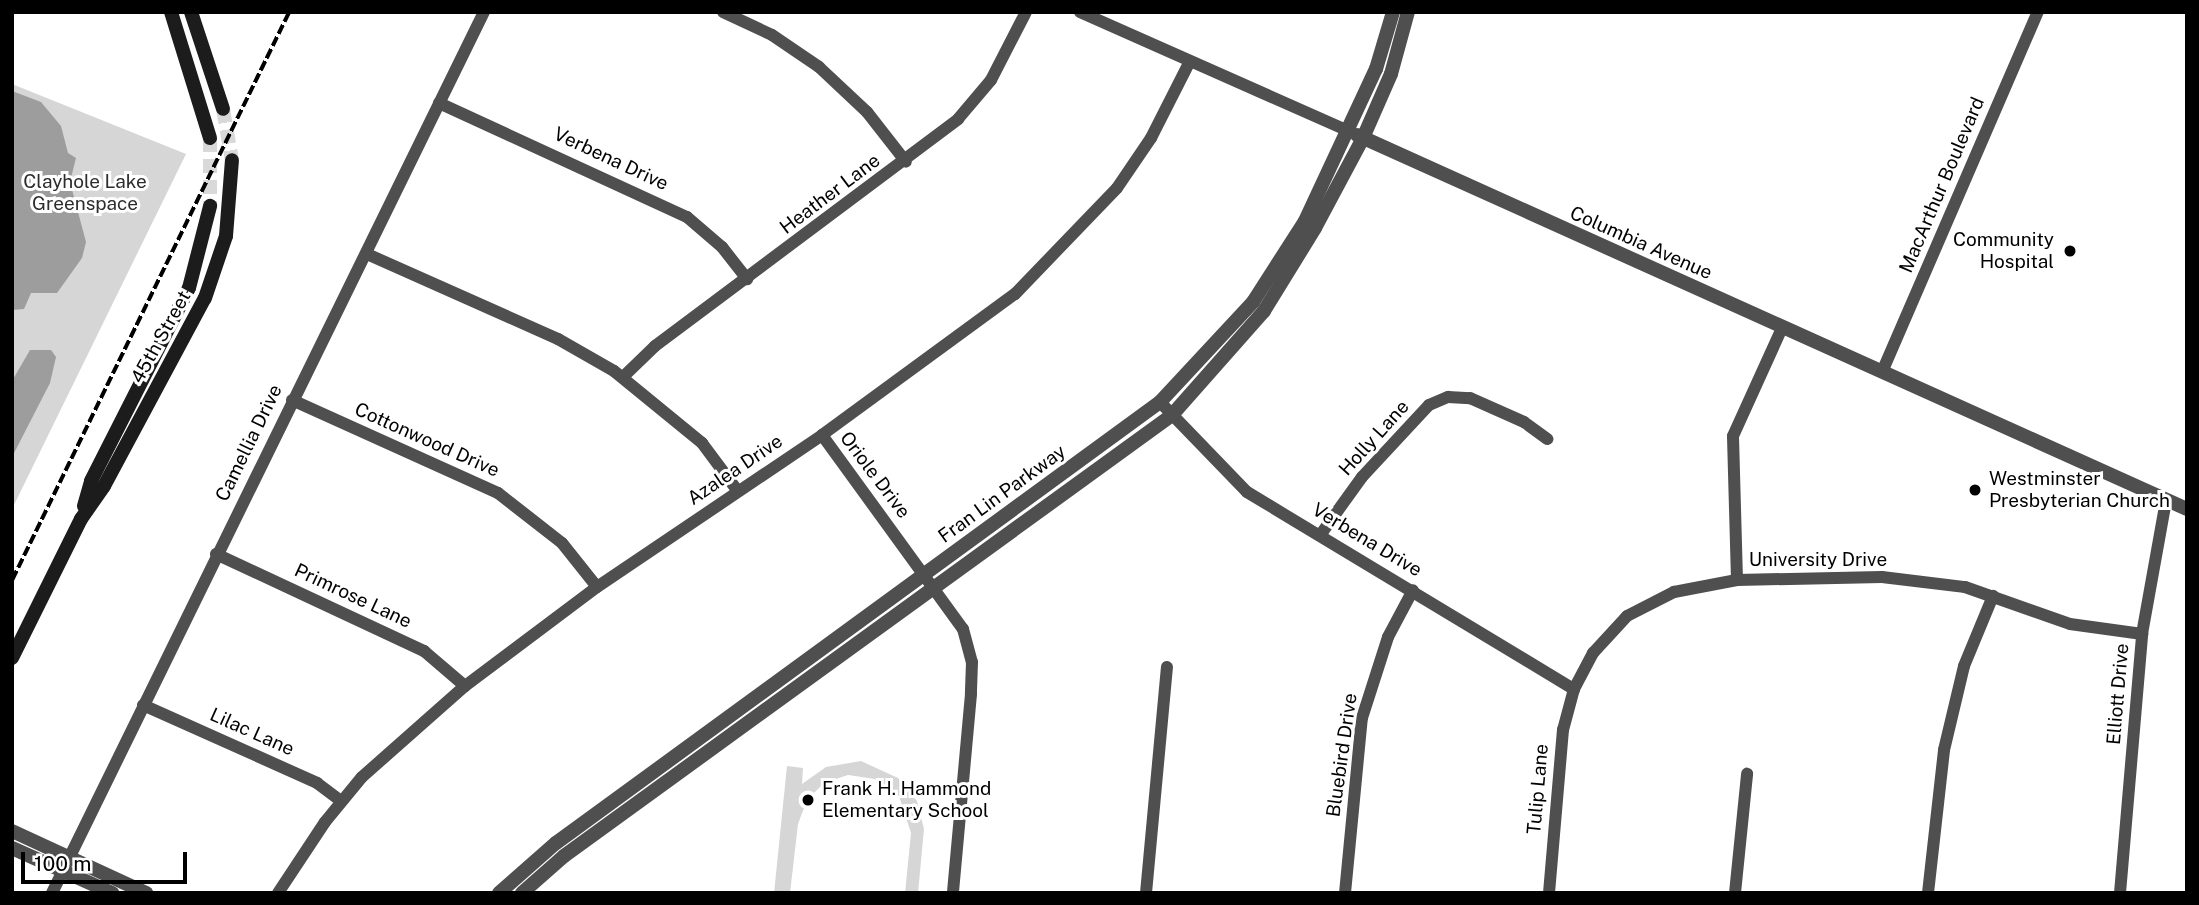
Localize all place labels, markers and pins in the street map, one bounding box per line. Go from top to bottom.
place label: Community Hospital [1953,229,2054,273]
marker: Community Hospital [2060,241,2080,261]
place label: Westminster Presbyterian Church [1989,468,2170,512]
marker: Westminster Presbyterian Church [1967,482,1983,498]
place label: Frank H. Hammond Elementary School [822,778,991,822]
marker: Frank H. Hammond Elementary School [800,792,816,808]

